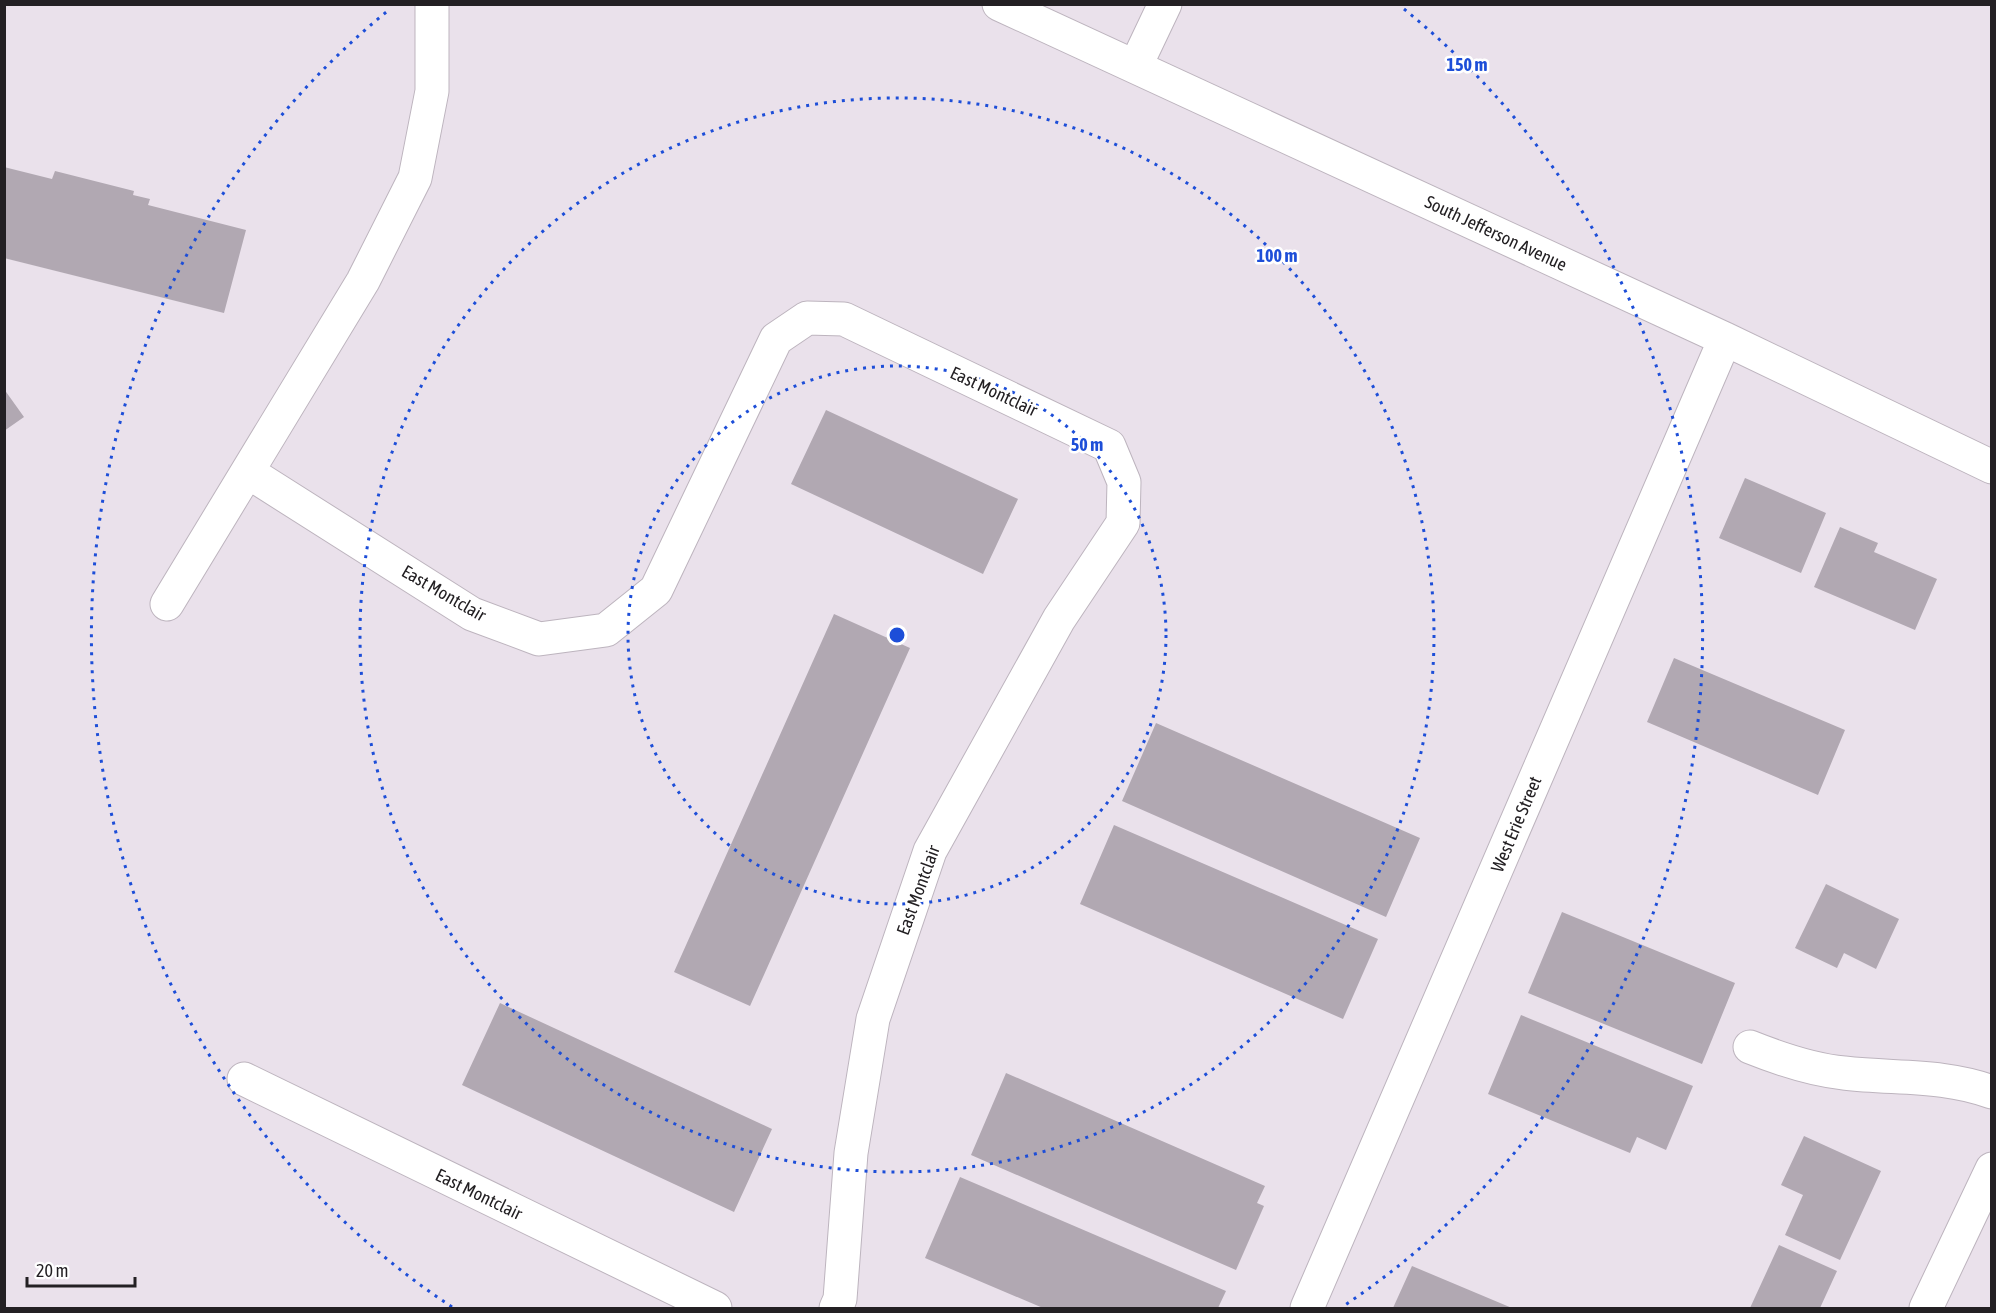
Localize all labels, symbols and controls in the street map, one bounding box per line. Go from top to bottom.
text: 150 m [1447,54,1487,75]
street label: South Jefferson Avenue [1422,191,1570,275]
text: 100 m [1257,245,1297,266]
street label: East Montclair [947,362,1041,421]
text: 50 m [1071,434,1103,455]
street label: East Montclair [398,561,490,626]
centre of rings [887,625,907,645]
street label: West Erie Street [1486,773,1546,875]
street label: East Montclair [892,842,944,938]
street label: East Montclair [432,1164,526,1224]
scale bar [27,1250,135,1288]
text: 20 m [36,1260,68,1281]

